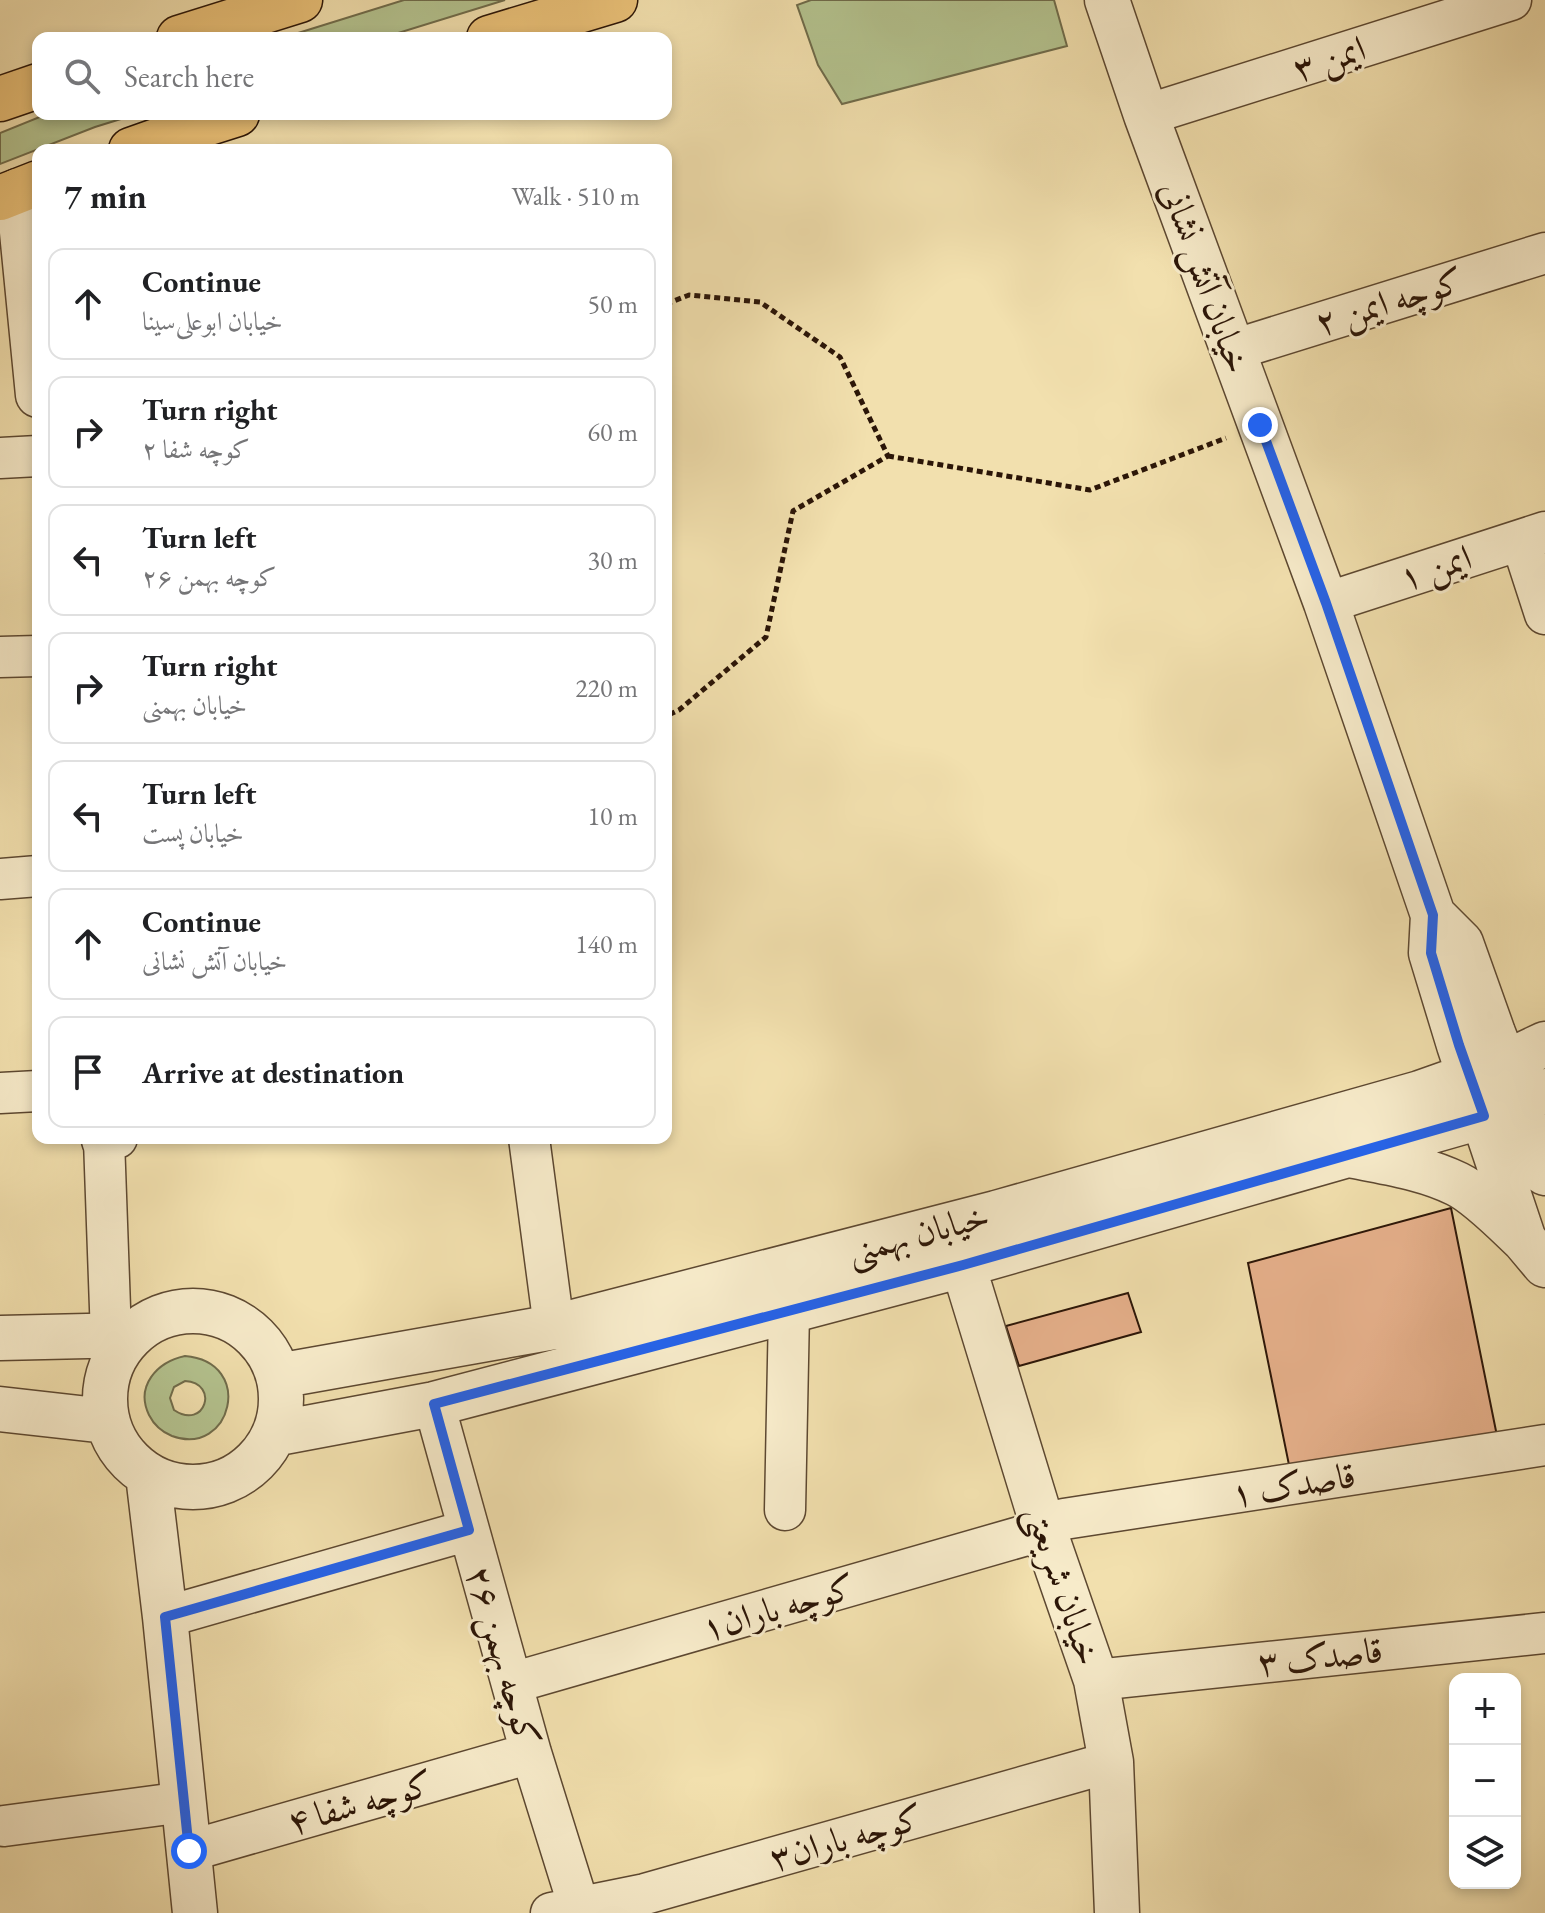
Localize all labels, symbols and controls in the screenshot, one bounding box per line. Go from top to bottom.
street label: ایمن ۳ [1287,24,1372,93]
search box [32,32,672,120]
icon: search [60,54,104,98]
text: Search here [124,57,254,96]
text: 7 min [64,174,147,218]
street label: خیابان آتش نشانی [1149,174,1262,380]
text: Walk · 510 m [512,179,640,213]
street label: کوچه ایمن ۲ [1309,256,1469,347]
text: Continue [142,262,261,301]
icon: ahead [66,282,110,326]
text: 50 m [588,287,638,321]
text: خیابان ابوعلی‌سینا [142,304,283,338]
text: Turn right [142,390,278,429]
route end [1242,407,1278,443]
icon: right [66,410,110,454]
text: 60 m [588,415,638,449]
text: کوچه شفا ۲ [142,432,250,466]
text: Turn left [142,518,256,557]
street label: ایمن ۱ [1393,533,1478,602]
icon: left [66,538,110,582]
text: 30 m [588,543,638,577]
text: کوچه بهمن ۲۶ [142,560,276,594]
text: Turn right [142,646,278,685]
icon: right [66,666,110,710]
text: 220 m [575,671,638,705]
text: خیابان بهمنی [142,688,247,722]
text: Turn left [142,774,256,813]
icon: left [66,794,110,838]
text: 10 m [588,799,638,833]
text: خیابان پست [142,816,244,850]
text: Continue [142,902,261,941]
icon: ahead [66,922,110,966]
text: 140 m [575,927,638,961]
text: خیابان آتش نشانی [142,944,287,978]
icon: arrive [66,1050,110,1094]
text: Arrive at destination [142,1053,404,1092]
street label: خیابان بهمنی [842,1191,995,1276]
street label: قاصدک ۱ [1227,1451,1359,1517]
street label: خیابان شریعتی [1013,1499,1113,1672]
street label: کوچه بهمن ۲۶ [455,1560,552,1752]
street label: کوچه باران۱ [696,1563,861,1652]
street label: قاصدک ۳ [1255,1626,1385,1686]
map controls [1449,1673,1521,1889]
button: + [1449,1673,1521,1745]
button: − [1449,1745,1521,1817]
street label: کوچه شفا ۴ [282,1759,439,1846]
street label: کوچه باران۳ [764,1793,929,1882]
button: layers [1449,1817,1521,1889]
route start [171,1833,207,1869]

